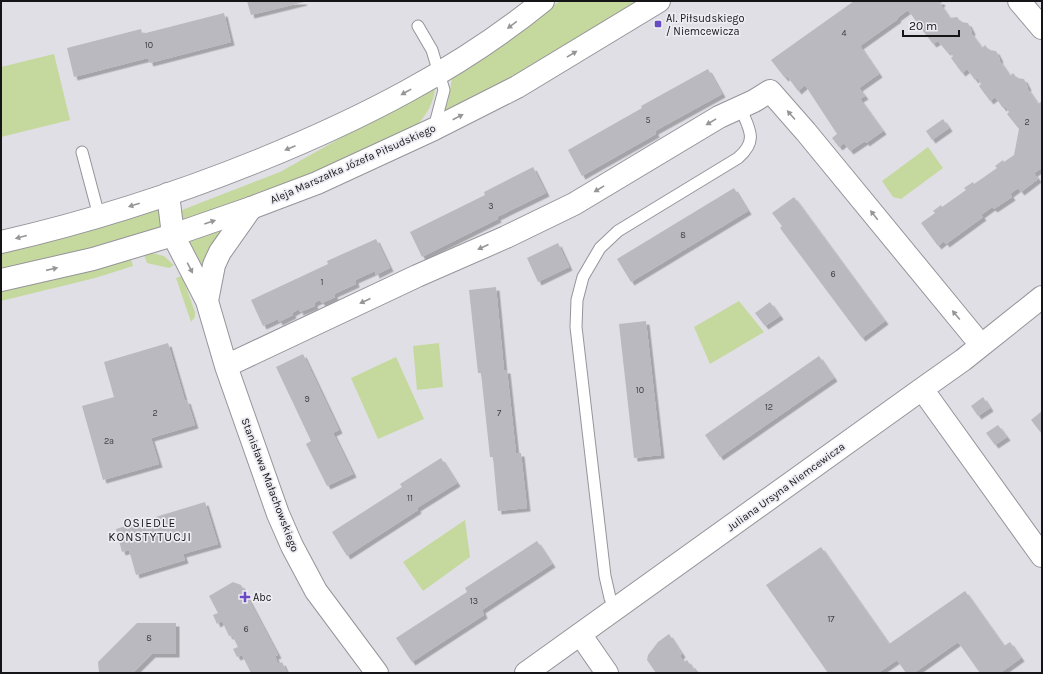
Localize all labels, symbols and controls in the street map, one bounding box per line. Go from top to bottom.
place label: Al. Piłsudskiego / Niemcewicza [666,12,745,38]
scale bar [903,12,959,38]
marker: Al. Piłsudskiego / Niemcewicza [653,19,663,29]
text: 20 m [909,19,937,33]
one-way arrow [507,21,518,29]
house number: 4 [841,28,847,38]
house number: 10 [145,40,153,50]
one-way arrow [567,50,577,58]
one-way arrow [400,88,412,95]
one-way arrow [787,110,796,119]
one-way arrow [452,114,464,120]
house number: 5 [645,115,651,125]
house number: 2 [1024,117,1030,127]
one-way arrow [705,119,717,126]
street label: Aleja Marszałka Józefa Piłsudskiego [268,121,438,207]
one-way arrow [284,145,296,151]
one-way arrow [594,185,604,193]
house number: 3 [488,201,494,211]
one-way arrow [127,202,139,208]
one-way arrow [869,210,878,221]
one-way arrow [204,219,216,225]
house number: 8 [680,230,686,240]
one-way arrow [14,234,27,240]
one-way arrow [477,244,488,250]
one-way arrow [187,262,193,274]
one-way arrow [46,265,58,271]
house number: 6 [830,269,836,279]
house number: 1 [321,277,324,287]
one-way arrow [359,298,370,304]
one-way arrow [952,310,961,321]
house number: 10 [636,385,644,395]
house number: 9 [304,394,310,404]
house number: 12 [765,402,773,412]
house number: 2 [152,408,158,418]
house number: 7 [497,408,502,418]
street label: Stanisława Małachowskiego [238,416,302,554]
house number: 2a [104,436,114,446]
street label: Juliana Ursyna Niemcewicza [725,440,847,534]
house number: 11 [407,493,413,503]
district label: OSIEDLE KONSTYTUCJI [108,516,192,544]
place label: Abc [253,591,272,604]
marker: Abc [240,592,250,602]
house number: 13 [470,596,478,606]
house number: 17 [827,614,835,624]
house number: 6 [243,624,249,634]
house number: 8 [146,633,152,643]

